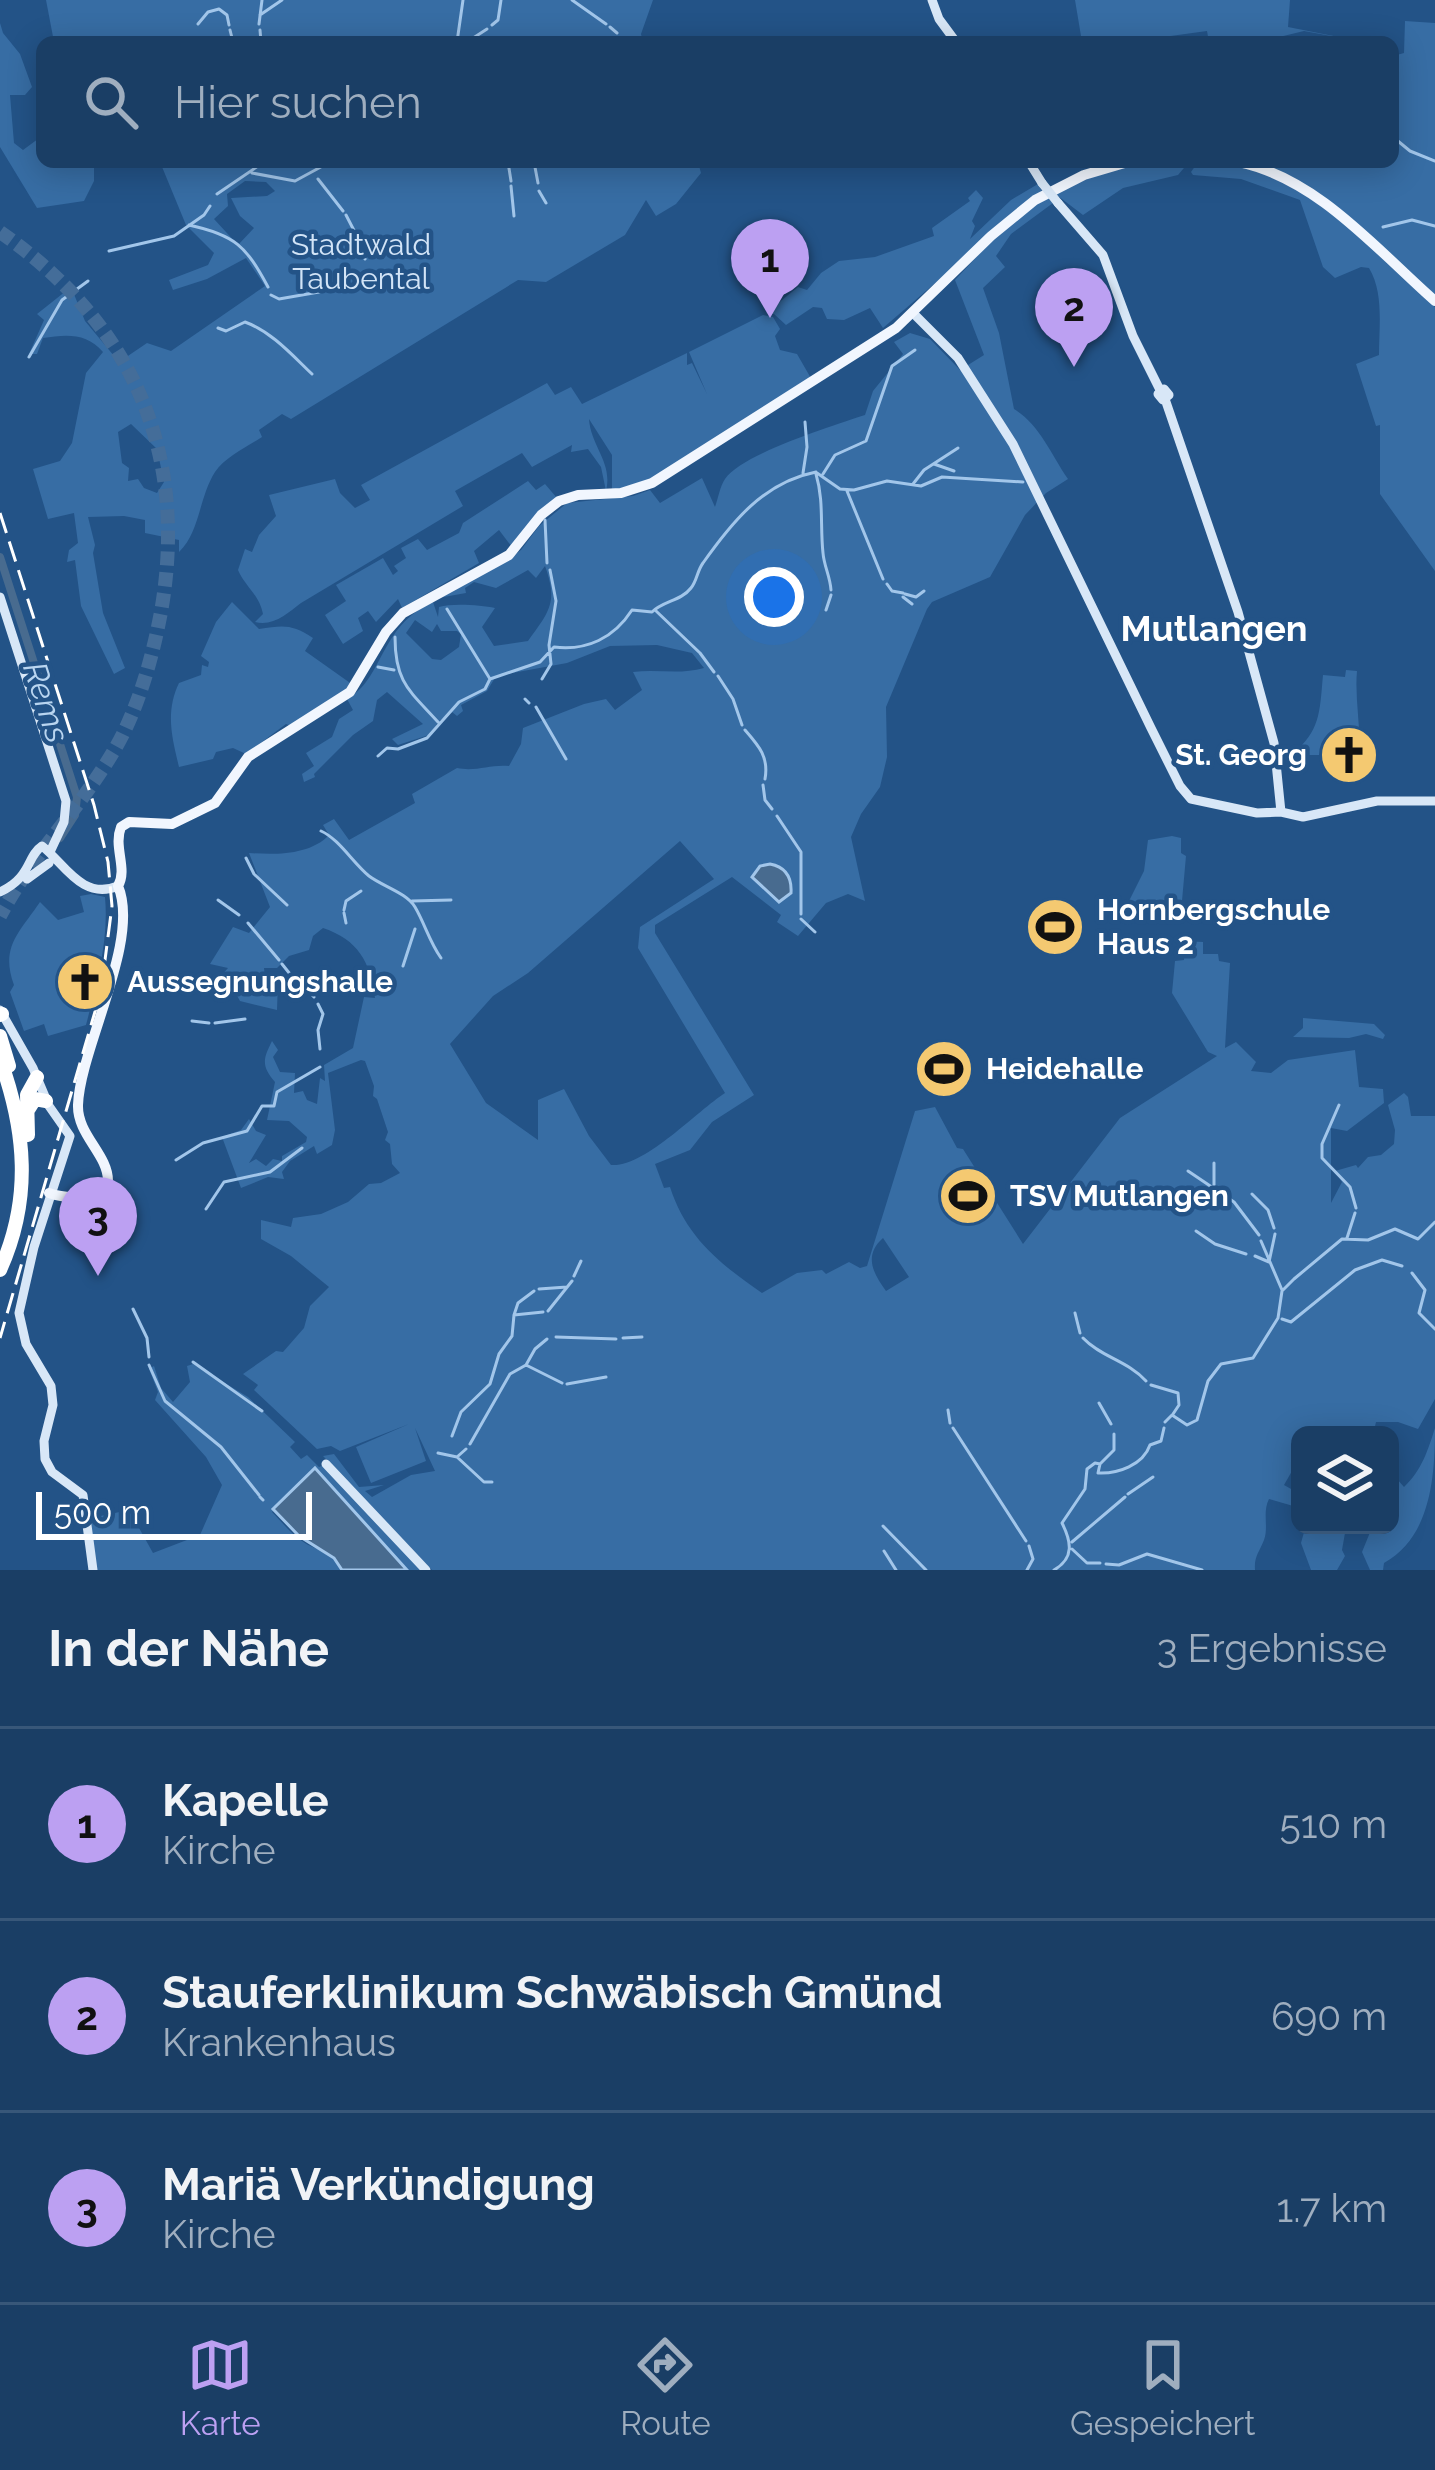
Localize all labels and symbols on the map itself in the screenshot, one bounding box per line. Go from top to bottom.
pin: 1 [731,219,809,318]
park label: Stadtwald Taubental [291,227,431,296]
pin: 2 [1035,268,1113,367]
your location [744,567,804,627]
district label: Mutlangen [1120,607,1308,649]
water label: Rems [15,657,78,747]
church icon: St. Georg [1318,724,1380,786]
place label: St. Georg [1175,737,1307,772]
place label: Hornbergschule Haus 2 [1097,892,1330,961]
sports icon: Hornbergschule Haus 2 [1024,896,1086,958]
church icon: Aussegnungshalle [54,951,116,1013]
place label: Aussegnungshalle [127,964,393,999]
sports icon: Heidehalle [913,1038,975,1100]
place label: Heidehalle [986,1051,1143,1086]
sports icon: TSV Mutlangen [937,1165,999,1227]
pin: 3 [59,1177,137,1276]
place label: TSV Mutlangen [1010,1178,1229,1213]
scale bar [36,1486,312,1539]

